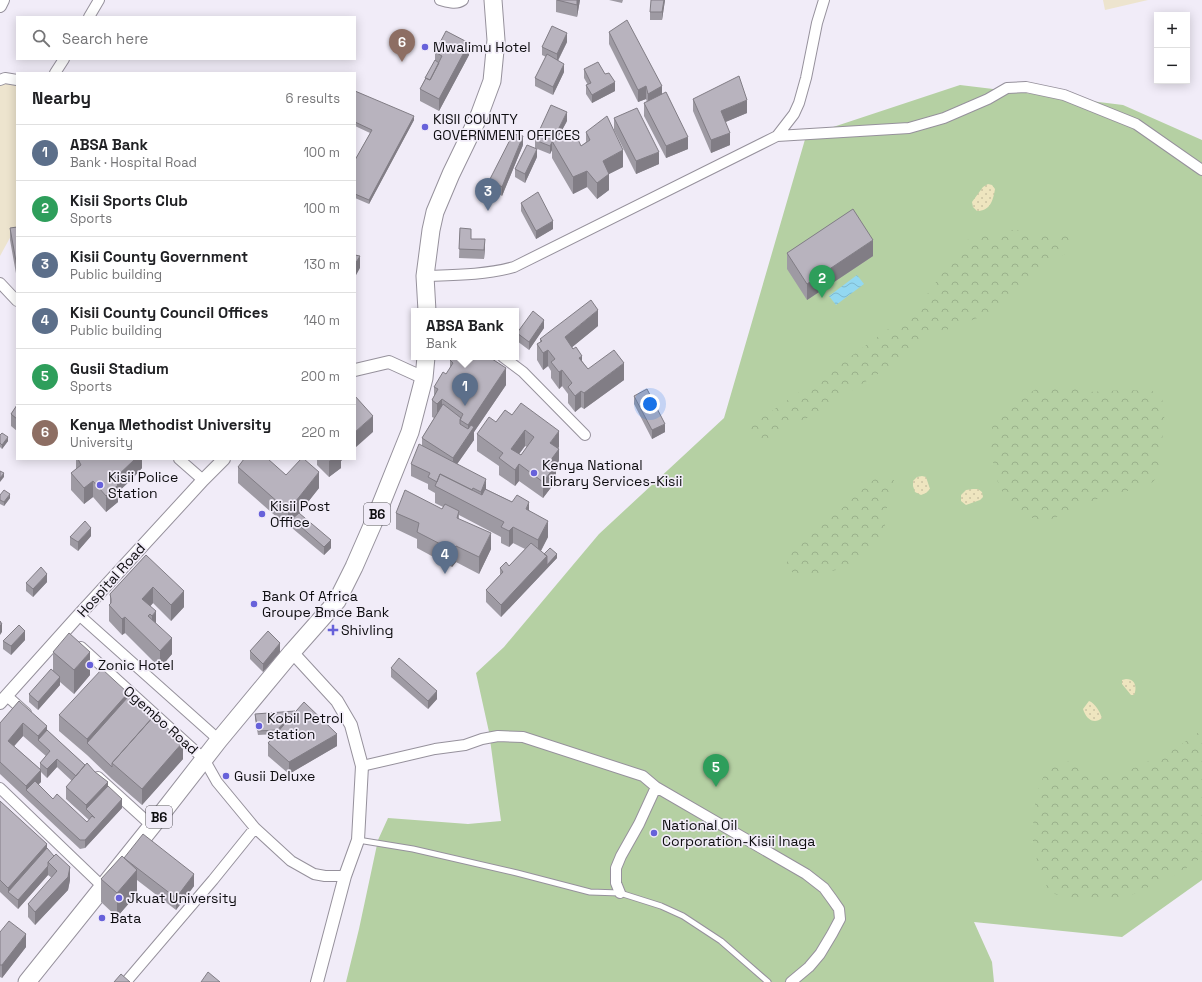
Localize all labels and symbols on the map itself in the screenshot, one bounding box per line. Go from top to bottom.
pin: 6 [389,29,415,62]
place label: Mwalimu Hotel [433,38,531,56]
marker: Mwalimu Hotel [420,42,430,52]
place label: KISII COUNTY GOVERNMENT OFFICES [433,110,580,144]
marker: KISII COUNTY GOVERNMENT OFFICES [420,122,430,132]
pin: 3 [475,178,501,211]
pin: 2 [809,265,835,298]
pin: 1 [452,373,478,406]
your location [640,394,660,414]
place label: Kenya National Library Services-Kisii [542,456,682,490]
place label: Kisii Police Station [108,468,178,502]
marker: Kenya National Library Services-Kisii [529,468,539,478]
marker: Kisii Police Station [95,480,105,490]
place label: Kisii Post Office [270,497,330,531]
road number: B6 [364,503,390,525]
marker: Kisii Post Office [257,509,267,519]
street label: Hospital Road [73,539,149,621]
pin: 4 [432,541,458,574]
place label: Bank Of Africa Groupe Bmce Bank [262,587,390,621]
marker: Bank Of Africa Groupe Bmce Bank [249,599,259,609]
place label: Shivling [341,621,394,639]
marker: Shivling [328,625,338,635]
place label: Zonic Hotel [98,656,174,674]
marker: Zonic Hotel [85,660,95,670]
street label: Ogembo Road [120,682,202,758]
place label: Kobil Petrol station [267,709,343,743]
marker: Kobil Petrol station [254,721,264,731]
pin: 5 [703,754,729,787]
place label: Gusii Deluxe [234,767,315,785]
marker: Gusii Deluxe [221,771,231,781]
road number: B6 [146,806,172,828]
place label: National Oil Corporation-Kisii Inaga [662,816,815,850]
marker: National Oil Corporation-Kisii Inaga [649,828,659,838]
place label: Jkuat University [127,889,237,907]
marker: Jkuat University [114,893,124,903]
place label: Bata [110,909,141,927]
marker: Bata [97,913,107,923]

